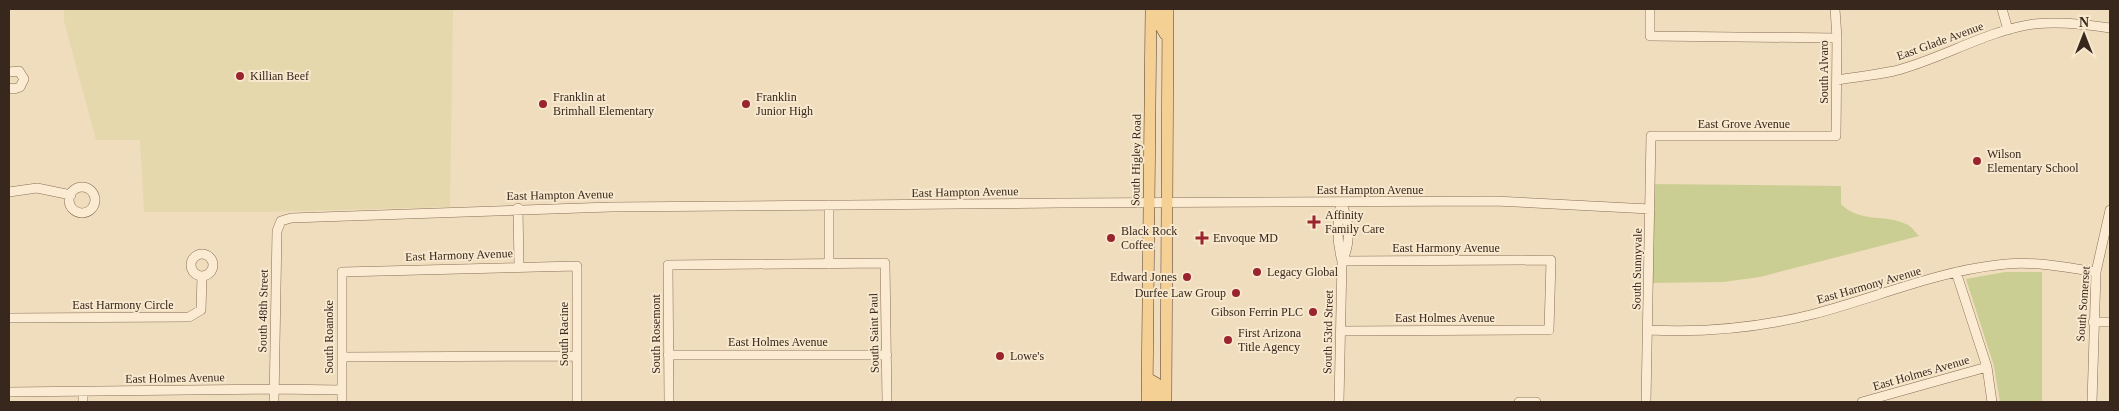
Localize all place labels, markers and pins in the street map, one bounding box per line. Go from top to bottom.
place label: Killian Beef [250,69,309,83]
marker: Killian Beef [234,70,246,82]
place label: Franklin at Brimhall Elementary [553,90,654,118]
place label: Franklin Junior High [756,90,813,118]
marker: Franklin at Brimhall Elementary [537,98,549,110]
marker: Franklin Junior High [740,98,752,110]
place label: Wilson Elementary School [1987,147,2079,175]
marker: Wilson Elementary School [1971,155,1983,167]
place label: Affinity Family Care [1325,208,1385,236]
marker: Affinity Family Care [1307,215,1321,229]
place label: Black Rock Coffee [1121,224,1177,252]
marker: Envoque MD [1195,231,1209,245]
place label: Envoque MD [1213,231,1278,245]
marker: Black Rock Coffee [1105,232,1117,244]
place label: Legacy Global [1267,265,1339,279]
marker: Legacy Global [1251,266,1263,278]
place label: Edward Jones [1110,270,1177,284]
marker: Edward Jones [1181,271,1193,283]
place label: Durfee Law Group [1135,286,1226,300]
marker: Durfee Law Group [1230,287,1242,299]
place label: Gibson Ferrin PLC [1211,305,1303,319]
marker: Gibson Ferrin PLC [1307,306,1319,318]
place label: First Arizona Title Agency [1238,326,1302,354]
marker: First Arizona Title Agency [1222,334,1234,346]
place label: Lowe's [1010,349,1044,363]
marker: Lowe's [994,350,1006,362]

